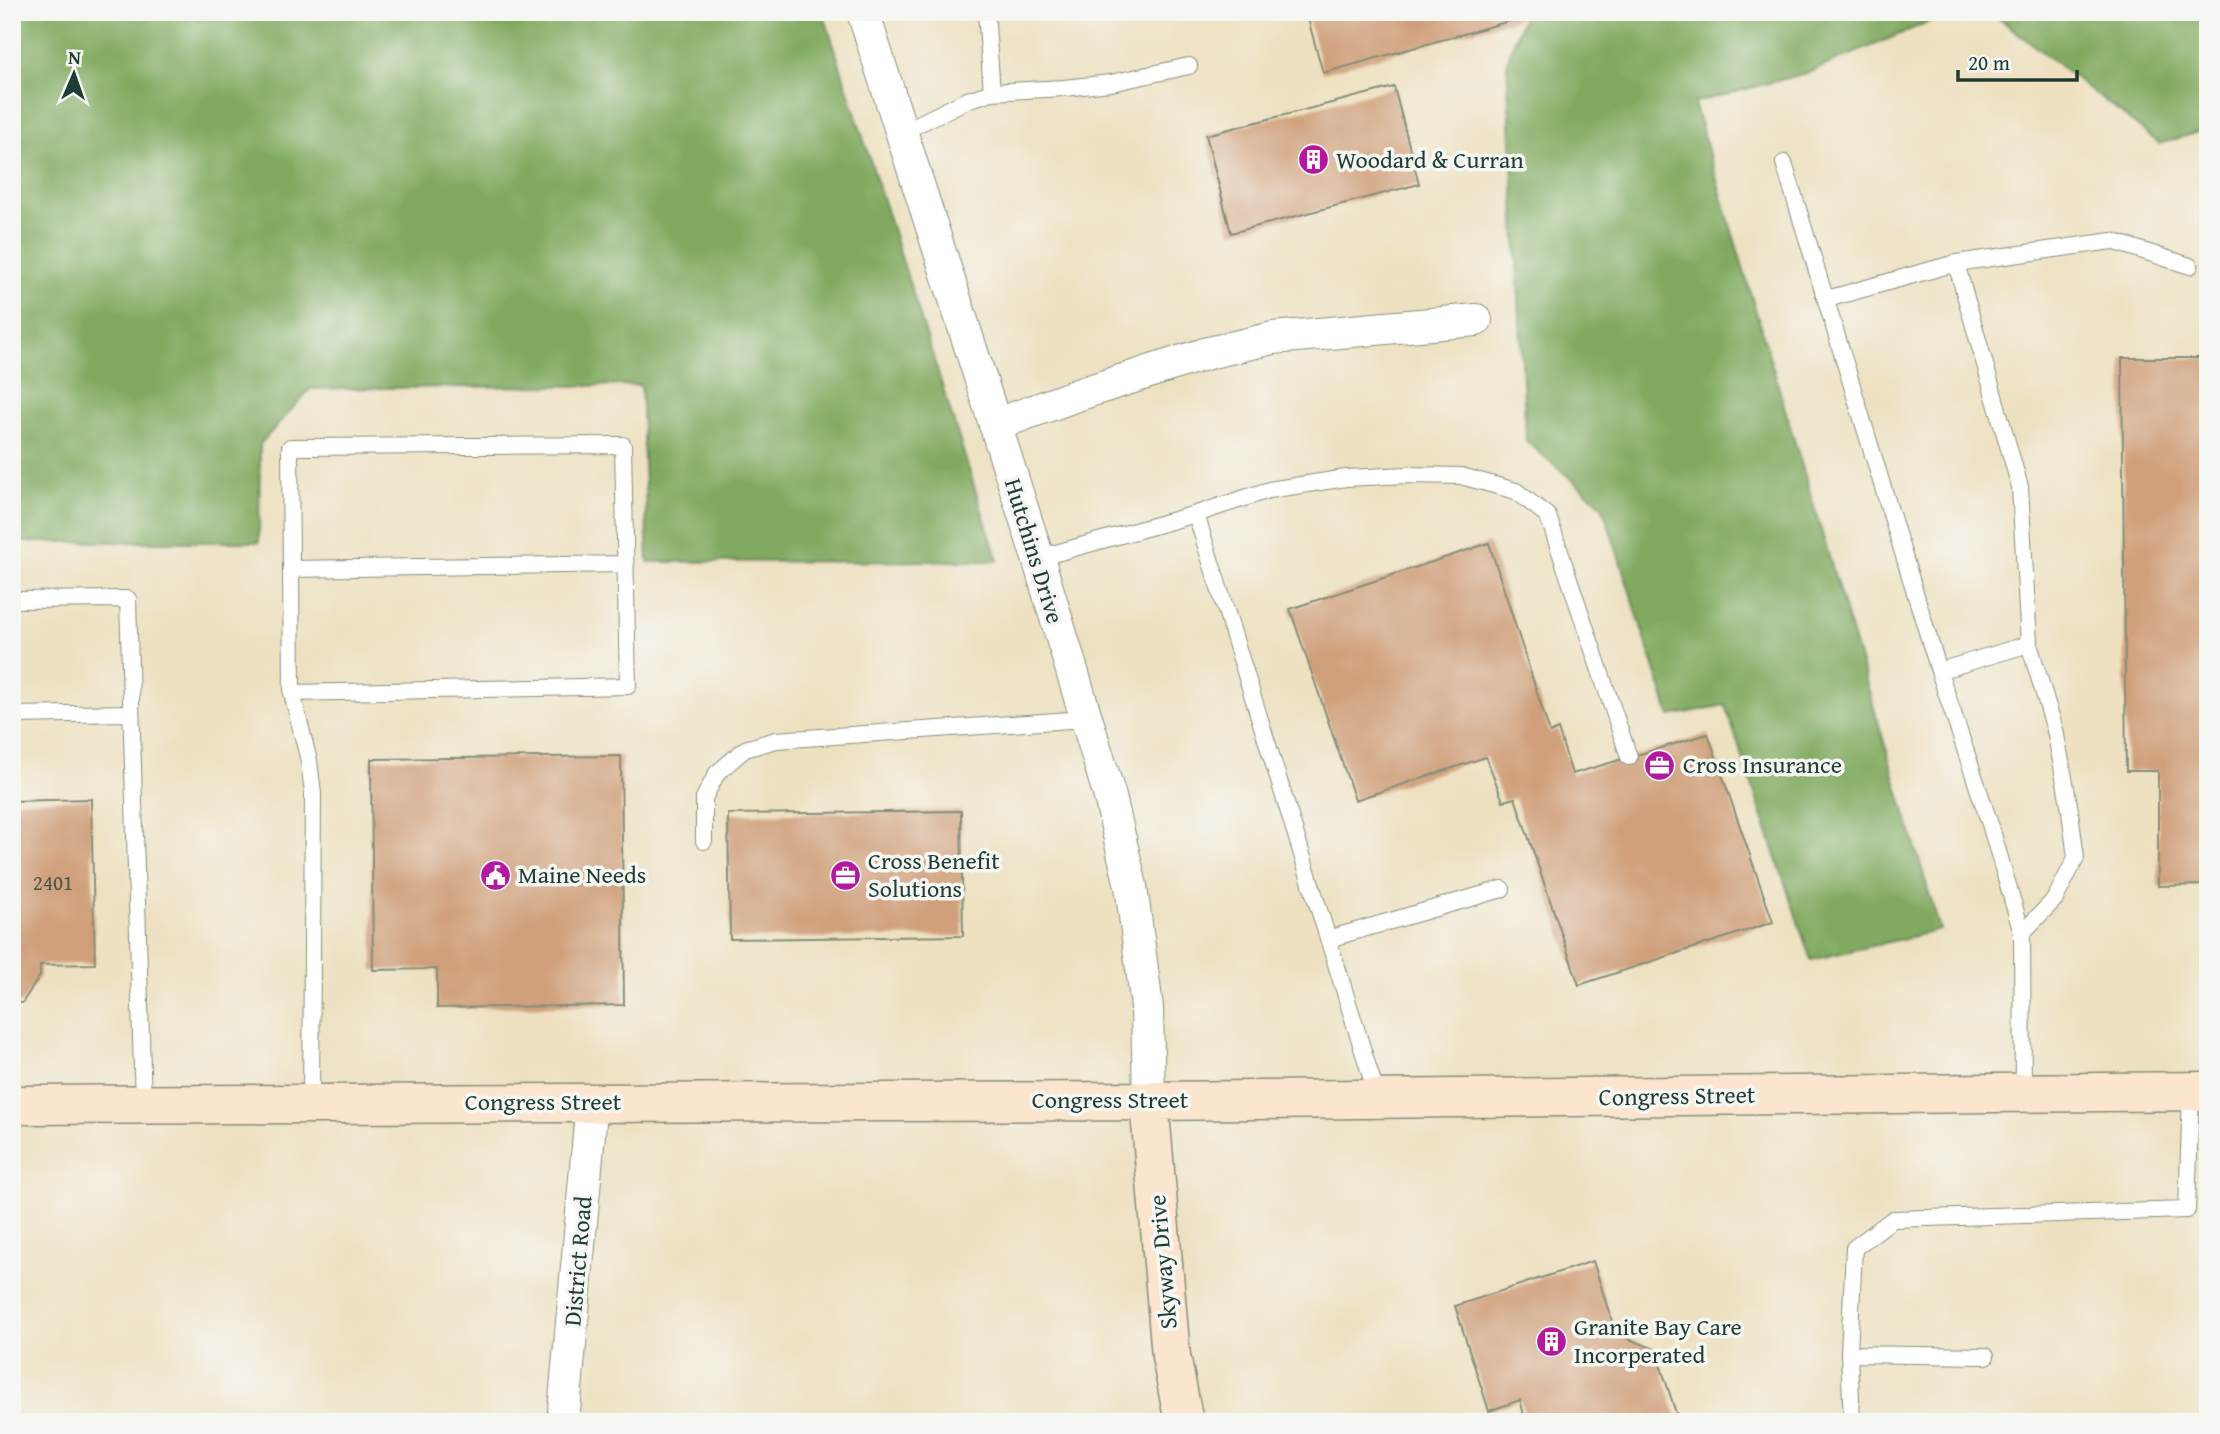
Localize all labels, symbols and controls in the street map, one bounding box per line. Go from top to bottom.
north arrow [38,38,108,108]
scale bar [1958,38,2076,82]
text: N [68,43,82,71]
text: 20 m [1968,47,2010,78]
place label: Woodard & Curran [1336,142,1524,177]
building icon: Woodard & Curran [1296,143,1330,177]
street label: Hutchins Drive [996,474,1073,628]
place label: Cross Insurance [1683,747,1842,782]
office icon: Cross Insurance [1643,748,1677,782]
place label: Cross Benefit Solutions [868,843,1000,906]
place label: Maine Needs [518,857,646,892]
public building icon: Maine Needs [478,858,512,892]
office icon: Cross Benefit Solutions [828,858,862,892]
house number: 2401 [33,867,73,898]
street label: Congress Street [1598,1077,1756,1114]
street label: Congress Street [1032,1082,1189,1117]
street label: Congress Street [465,1084,622,1119]
street label: Skyway Drive [1139,1193,1186,1331]
street label: District Road [554,1194,601,1328]
place label: Granite Bay Care Incorperated [1574,1309,1742,1372]
building icon: Granite Bay Care Incorperated [1534,1324,1568,1358]

